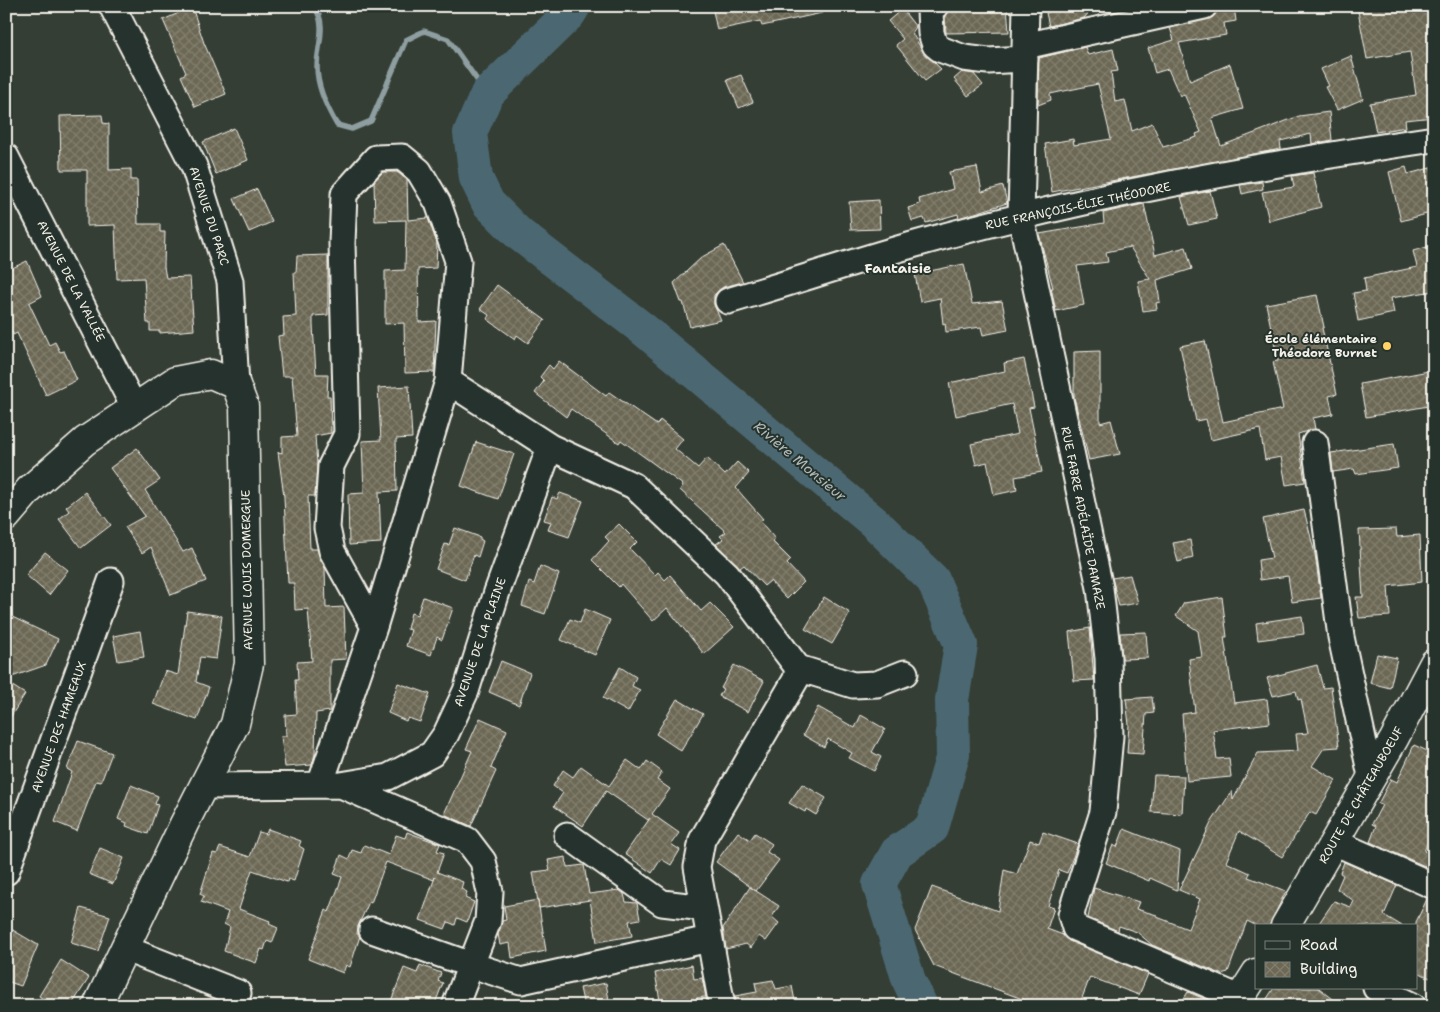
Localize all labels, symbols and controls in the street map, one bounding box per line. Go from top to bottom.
street label: AVENUE DU PARC [185,164,233,268]
street label: RUE FRANÇOIS-ÉLIE THÉODORE [984,179,1172,233]
street label: AVENUE DE LA VALLÉE [33,218,109,344]
district label: Fantaisie [865,259,931,277]
place label: École élémentaire Théodore Burnet [1265,331,1377,361]
marker: École élémentaire Théodore Burnet [1381,340,1393,352]
water label: Rivière Monsieur [750,417,850,505]
street label: RUE FABRE ADÉLAÏDE DAMAZE [1057,425,1109,611]
street label: AVENUE LOUIS DOMERGUE [238,490,256,650]
street label: AVENUE DE LA PLAINE [450,575,510,709]
street label: AVENUE DES HAMEAUX [28,659,90,795]
street label: ROUTE DE CHÂTEAUBOEUF [1315,723,1407,866]
legend [1255,924,1418,990]
text: Road [1300,935,1338,955]
text: Building [1300,959,1357,979]

